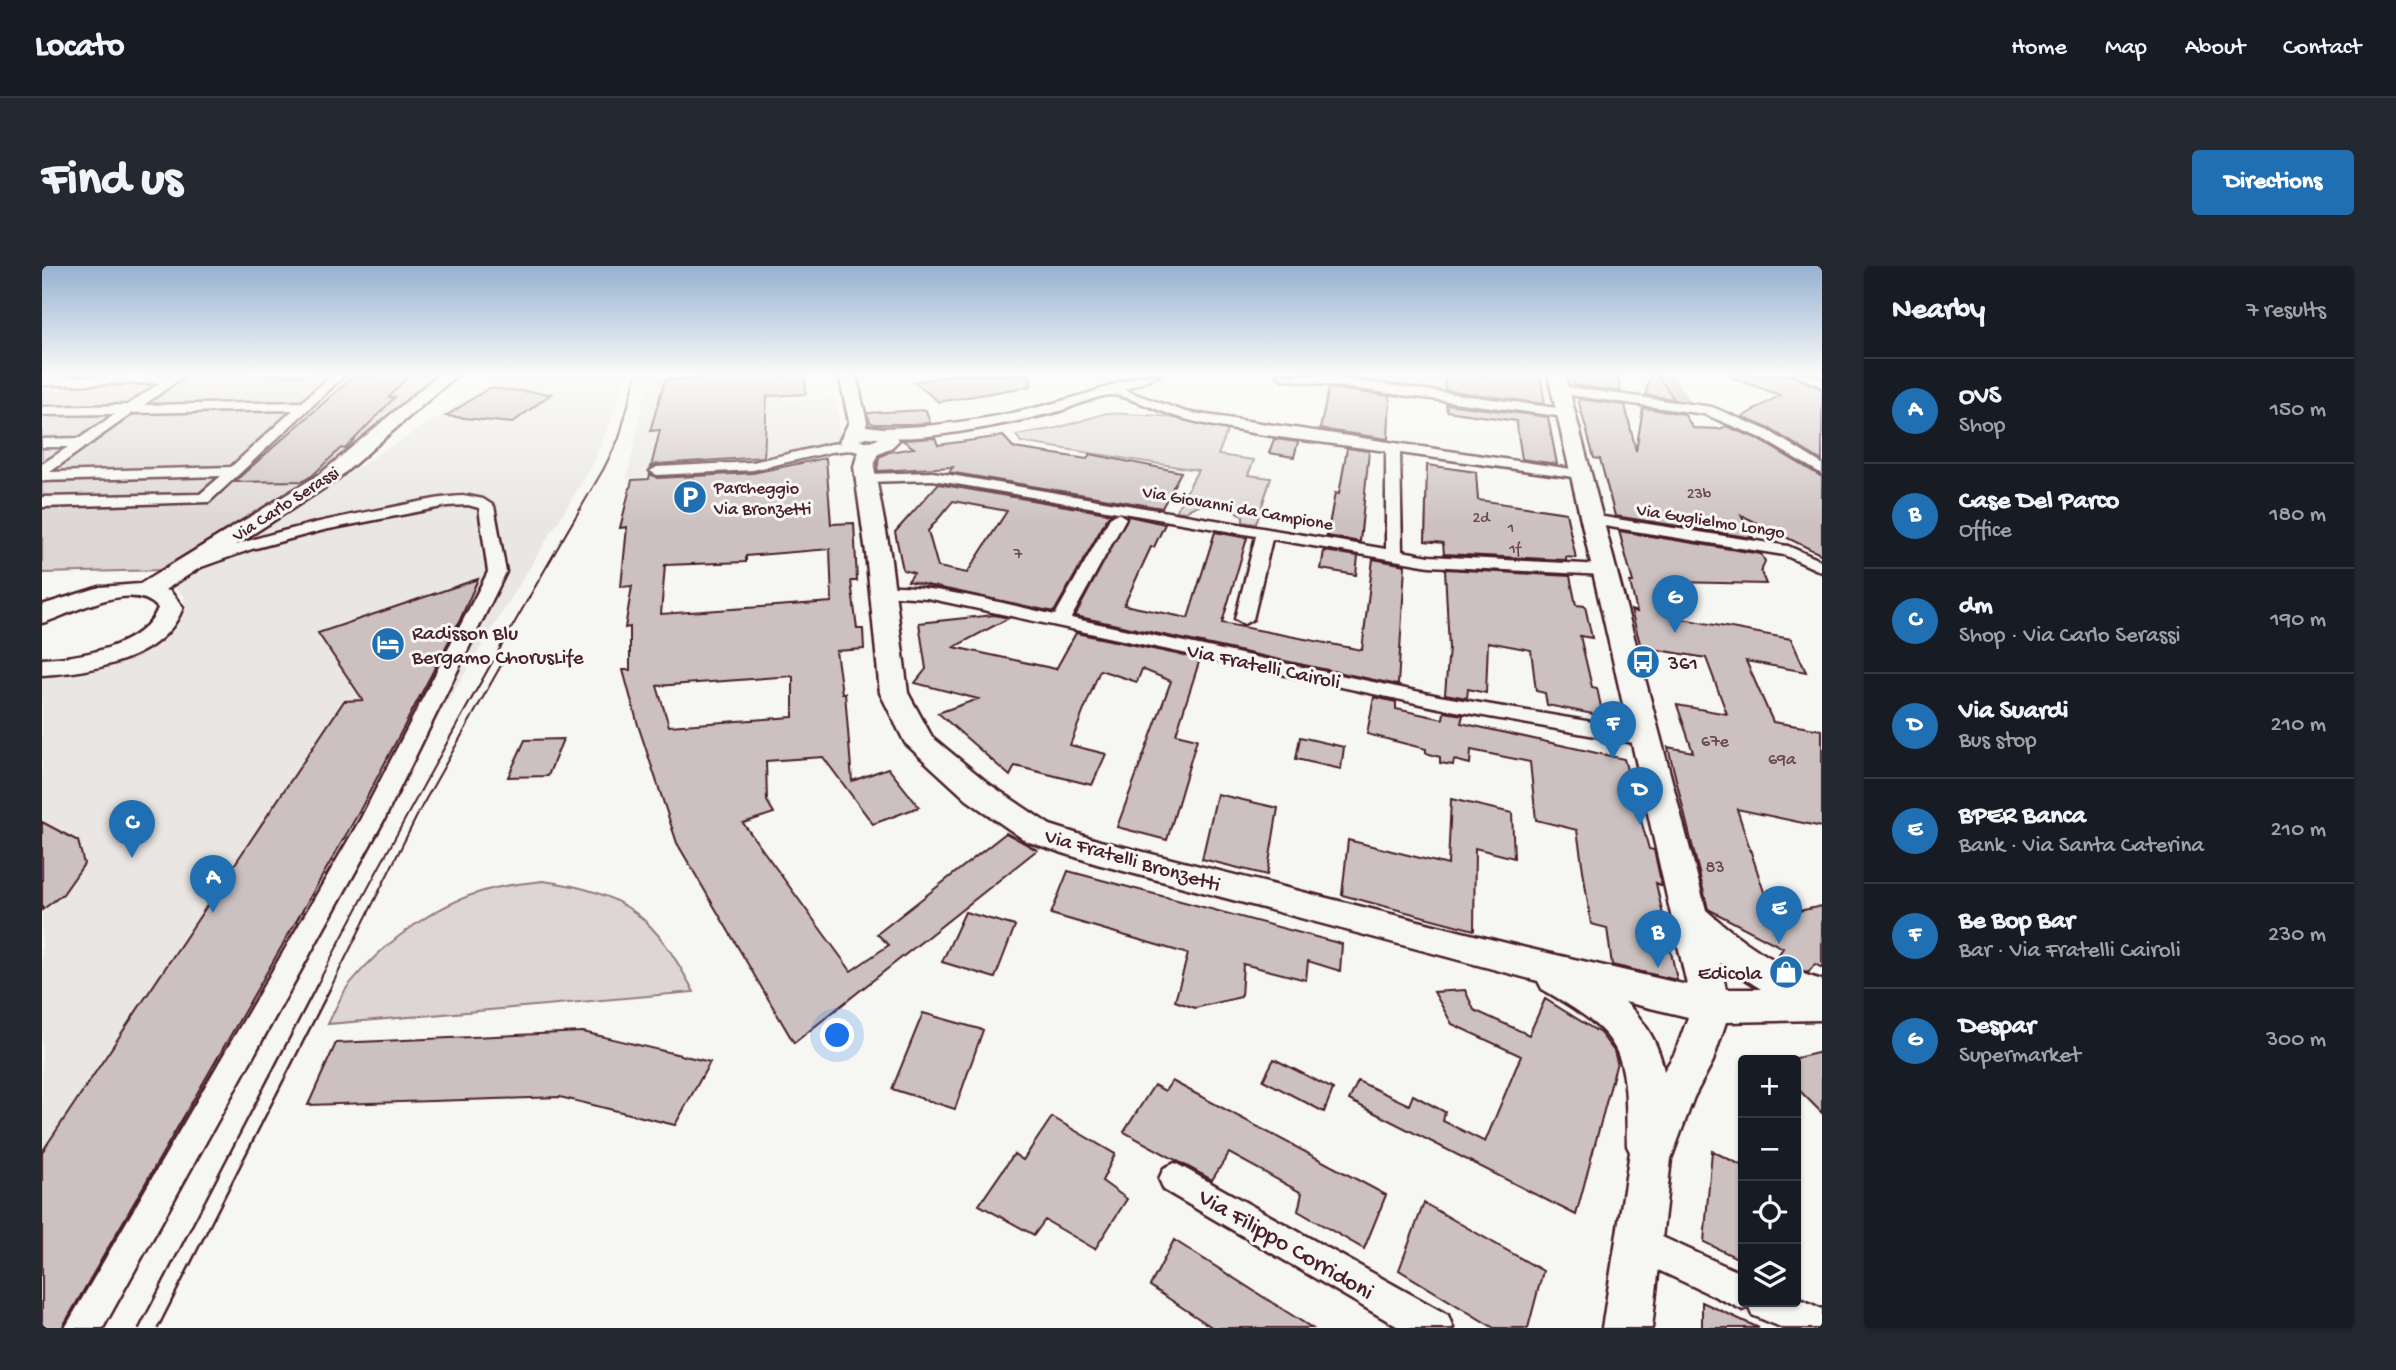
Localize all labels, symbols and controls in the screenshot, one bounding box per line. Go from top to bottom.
text: Locato [35,29,124,67]
text: Home [2011,34,2067,63]
text: Map [2105,34,2147,63]
text: About [2185,34,2245,63]
text: Contact [2283,34,2361,63]
button: Directions [2192,150,2354,215]
text: Find us [42,153,182,211]
text: Nearby [1892,294,1985,329]
text: 7 results [2246,298,2326,325]
text: OVS [1959,382,2001,413]
text: A [1908,397,1922,424]
text: 150 m [2270,397,2326,424]
text: Shop [1959,413,2005,440]
street label: Via Carlo Serassi [228,463,344,548]
parking icon: Parcheggio Via Bronzetti [671,478,709,516]
place label: Parcheggio Via Bronzetti [713,479,812,521]
street label: Via Giovanni da Campione [1140,482,1335,537]
house number: 23b [1687,486,1712,505]
text: Case Del Parco [1959,487,2119,518]
street label: Via Guglielmo Longo [1634,500,1786,545]
text: B [1909,502,1921,529]
text: 180 m [2269,502,2326,529]
house number: 2d [1472,510,1491,529]
text: Office [1959,518,2012,545]
house number: 1 [1507,520,1514,539]
house number: 1f [1508,541,1522,560]
house number: 7 [1013,546,1023,565]
pin: G [1652,575,1698,633]
text: dm [1959,592,1993,623]
text: C [1909,607,1921,634]
text: 190 m [2270,607,2326,634]
place label: Radisson Blu Bergamo ChorusLife [411,623,585,672]
text: Shop · Via Carlo Serassi [1959,623,2181,650]
hotel icon: Radisson Blu Bergamo ChorusLife [369,625,407,663]
street label: Via Fratelli Cairoli [1183,640,1342,697]
bus stop icon: 361 [1624,643,1662,681]
place label: 361 [1667,653,1698,678]
text: Via Suardi [1959,697,2068,728]
pin: F [1590,701,1636,759]
text: D [1908,712,1923,739]
text: 210 m [2271,712,2326,739]
text: Bus stop [1959,728,2037,755]
house number: 67e [1701,732,1730,753]
house number: 69a [1768,750,1797,771]
pin: D [1617,767,1663,825]
pin: C [109,800,155,858]
text: BPER Banca [1959,802,2086,833]
text: E [1908,817,1922,844]
text: 210 m [2271,817,2326,844]
street label: Via Fratelli Bronzetti [1040,825,1223,899]
text: Bank · Via Santa Caterina [1959,833,2204,860]
pin: A [190,855,236,913]
house number: 83 [1705,858,1725,879]
pin: E [1756,886,1802,944]
text: Be Bop Bar [1959,907,2075,938]
pin: B [1635,910,1681,968]
text: F [1909,922,1921,949]
text: 230 m [2268,922,2326,949]
text: Bar · Via Fratelli Cairoli [1959,938,2181,965]
shop icon: Edicola [1767,953,1805,991]
place label: Edicola [1698,963,1763,988]
text: Despar [1959,1012,2035,1043]
your location [820,1018,854,1052]
text: G [1908,1027,1922,1054]
text: 300 m [2266,1027,2326,1054]
text: Supermarket [1959,1043,2081,1070]
map controls [1738,1055,1801,1307]
button: + [1738,1055,1801,1118]
button: − [1738,1118,1801,1181]
button: locate [1738,1181,1801,1244]
street label: Via Filippo Corridoni [1191,1183,1378,1308]
button: layers [1738,1244,1801,1307]

